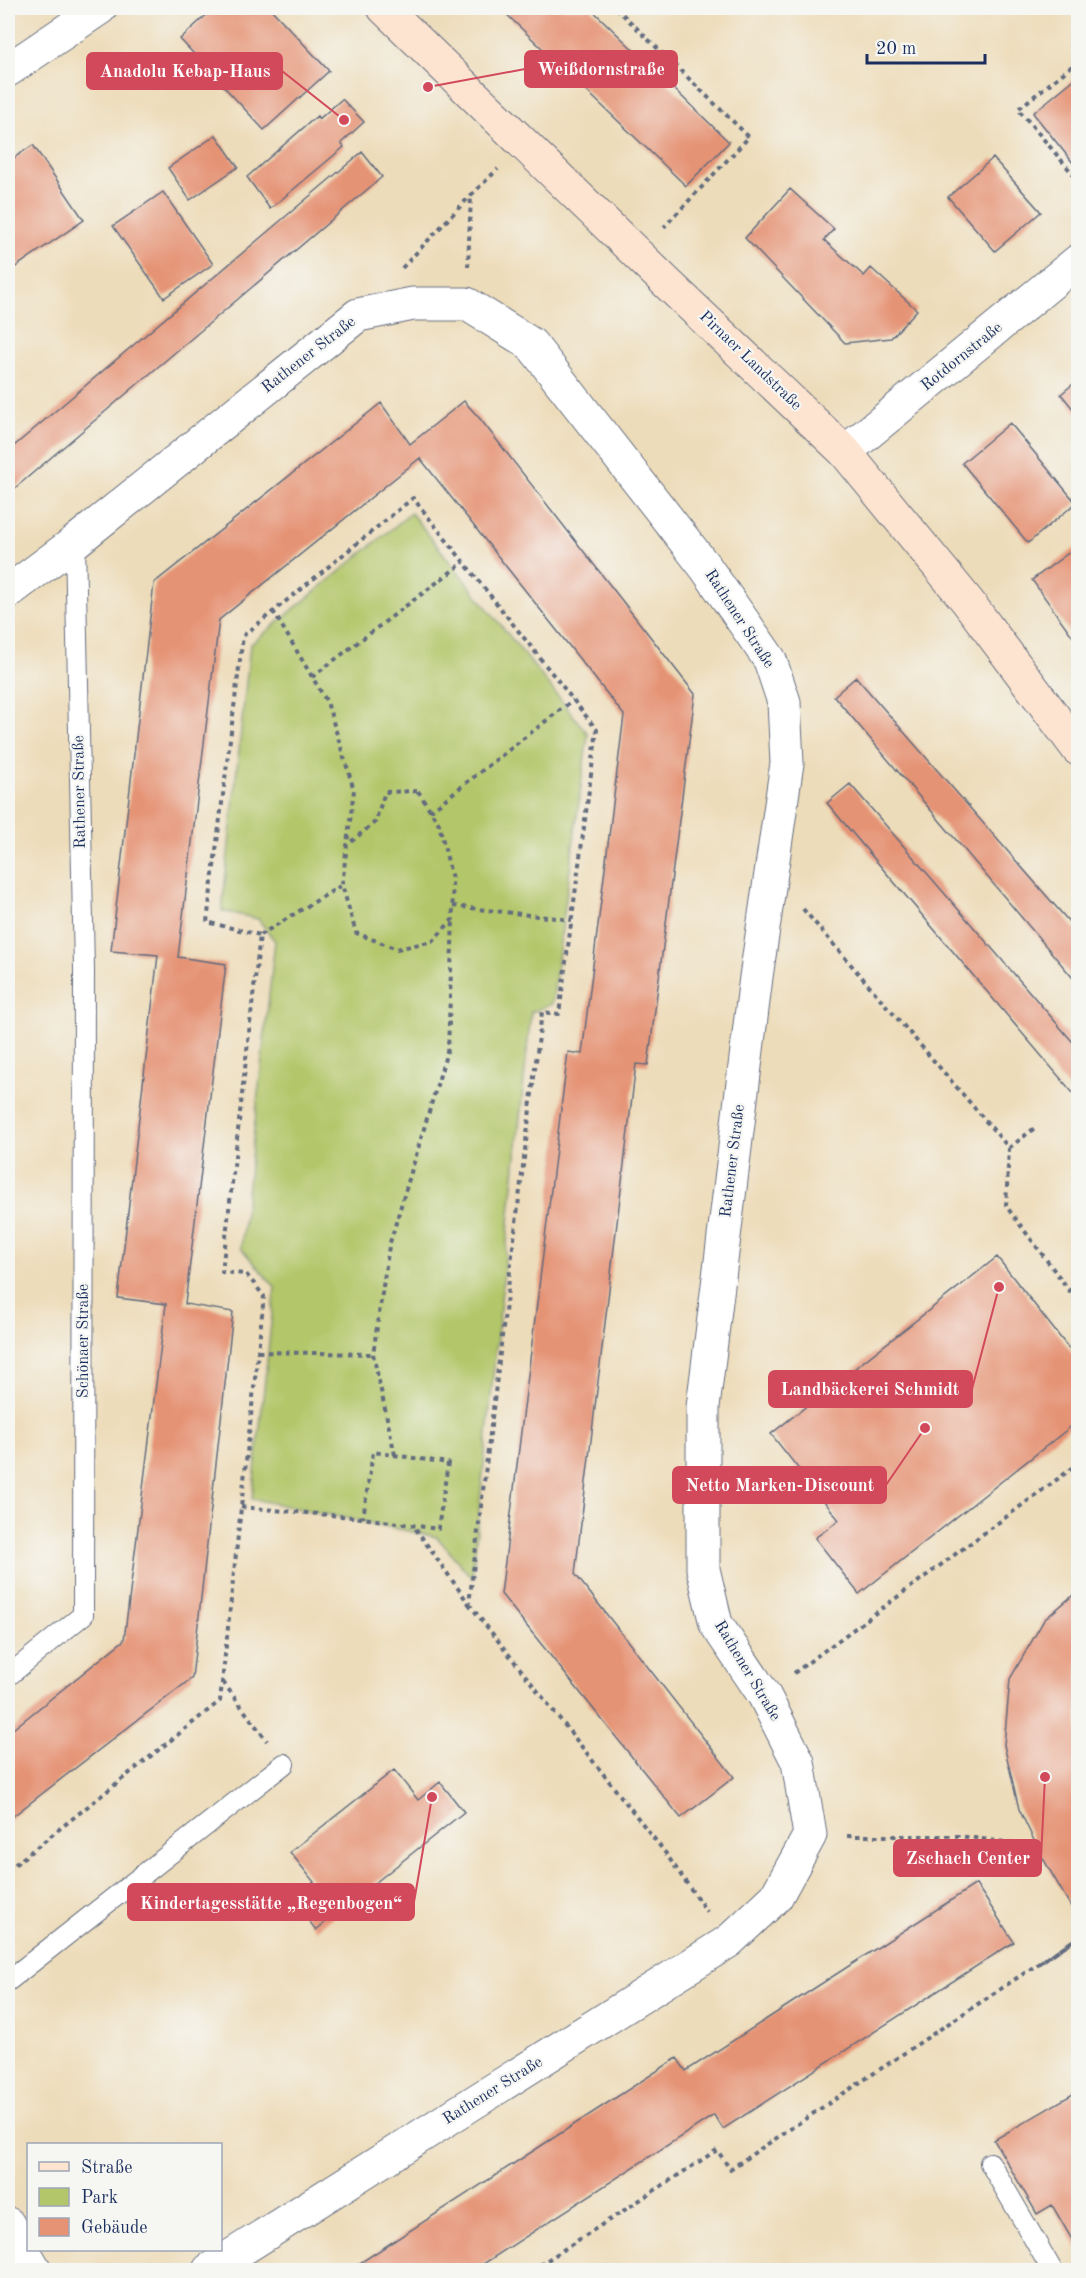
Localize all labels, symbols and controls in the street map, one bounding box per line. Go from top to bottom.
scale bar [867,27,986,65]
text: 20 m [876,40,916,58]
callout: Weißdornstraße [525,51,677,87]
callout: Anadolu Kebap-Haus [87,53,282,89]
text: Weißdornstraße [537,61,665,79]
text: Anadolu Kebap-Haus [99,63,271,81]
street label: Pirnaer Landstraße [696,308,804,414]
street label: Rathener Straße [259,314,359,396]
street label: Rotdornstraße [918,320,1006,394]
street label: Rathener Straße [701,567,777,671]
street label: Rathener Straße [71,735,89,849]
street label: Rathener Straße [718,1104,748,1218]
street label: Schönaer Straße [76,1284,92,1398]
callout: Landbäckerei Schmidt [769,1371,972,1407]
text: Landbäckerei Schmidt [781,1381,960,1399]
callout: Netto Marken-Discount [673,1467,886,1503]
text: Netto Marken-Discount [686,1477,875,1495]
street label: Rathener Straße [711,1618,783,1724]
callout: Zschach Center [894,1840,1041,1876]
text: Zschach Center [906,1850,1030,1868]
callout: Kindertagesstätte „Regenbogen“ [128,1884,414,1920]
text: Kindertagesstätte „Regenbogen“ [140,1895,402,1913]
street label: Rathener Straße [440,2054,546,2128]
legend [27,2143,222,2251]
text: Straße [81,2159,132,2177]
text: Park [81,2189,118,2207]
text: Gebäude [81,2219,148,2237]

